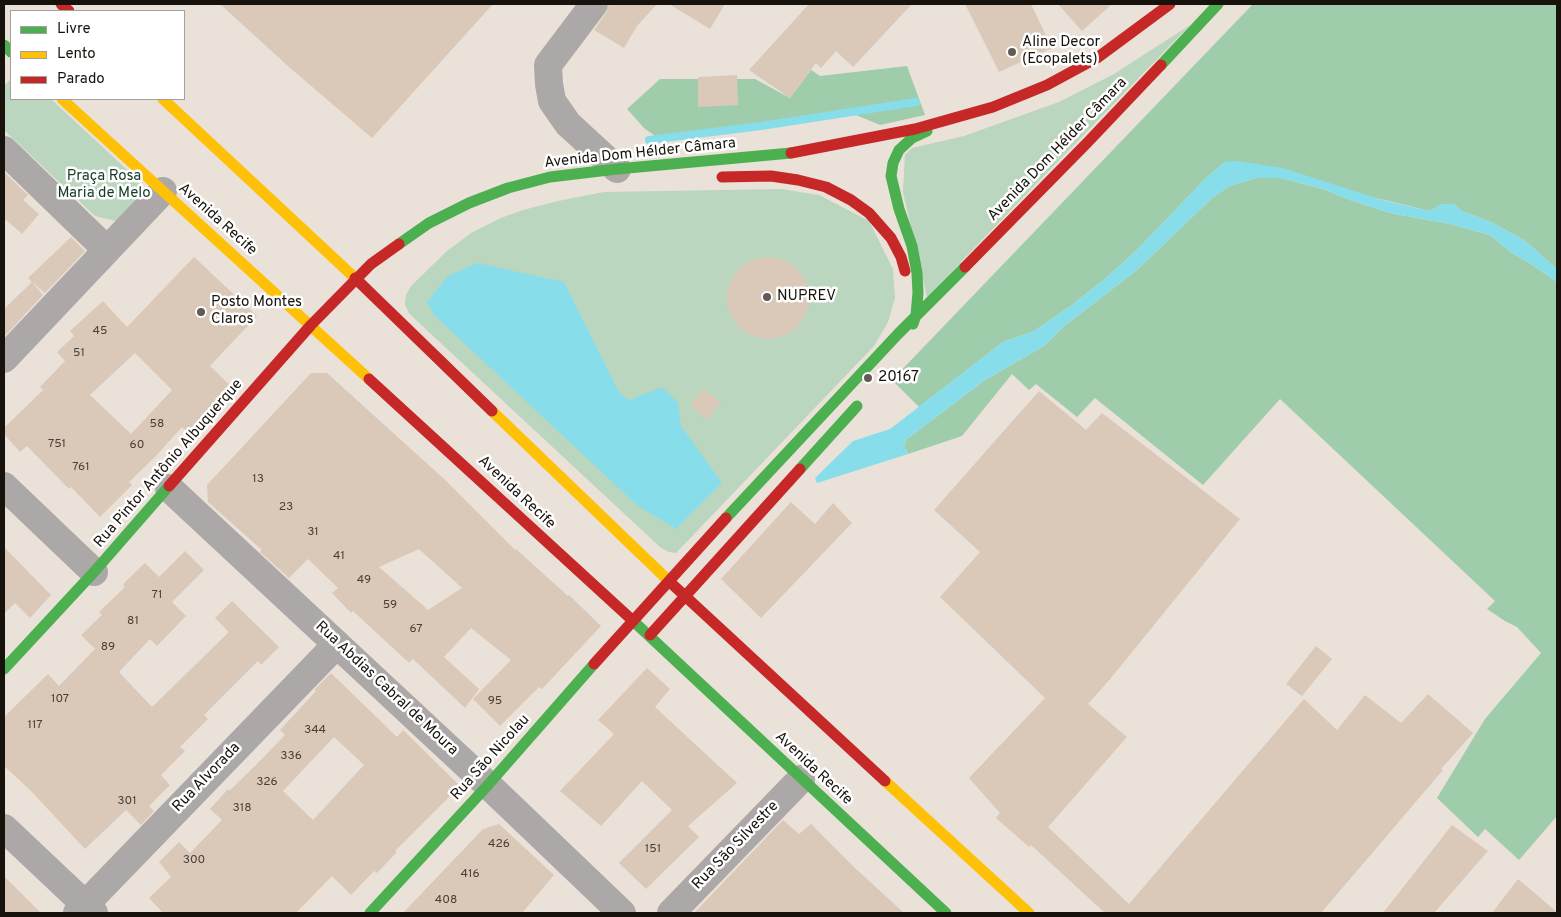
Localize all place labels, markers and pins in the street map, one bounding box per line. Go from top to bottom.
place label: Aline Decor (Ecopalets) [1022,34,1100,69]
marker: Aline Decor (Ecopalets) [1006,46,1018,58]
place label: NUPREV [777,288,836,306]
marker: NUPREV [761,291,773,303]
place label: Posto Montes Claros [211,294,302,329]
marker: Posto Montes Claros [195,306,207,318]
place label: 20167 [878,369,919,387]
marker: 20167 [862,372,874,384]

